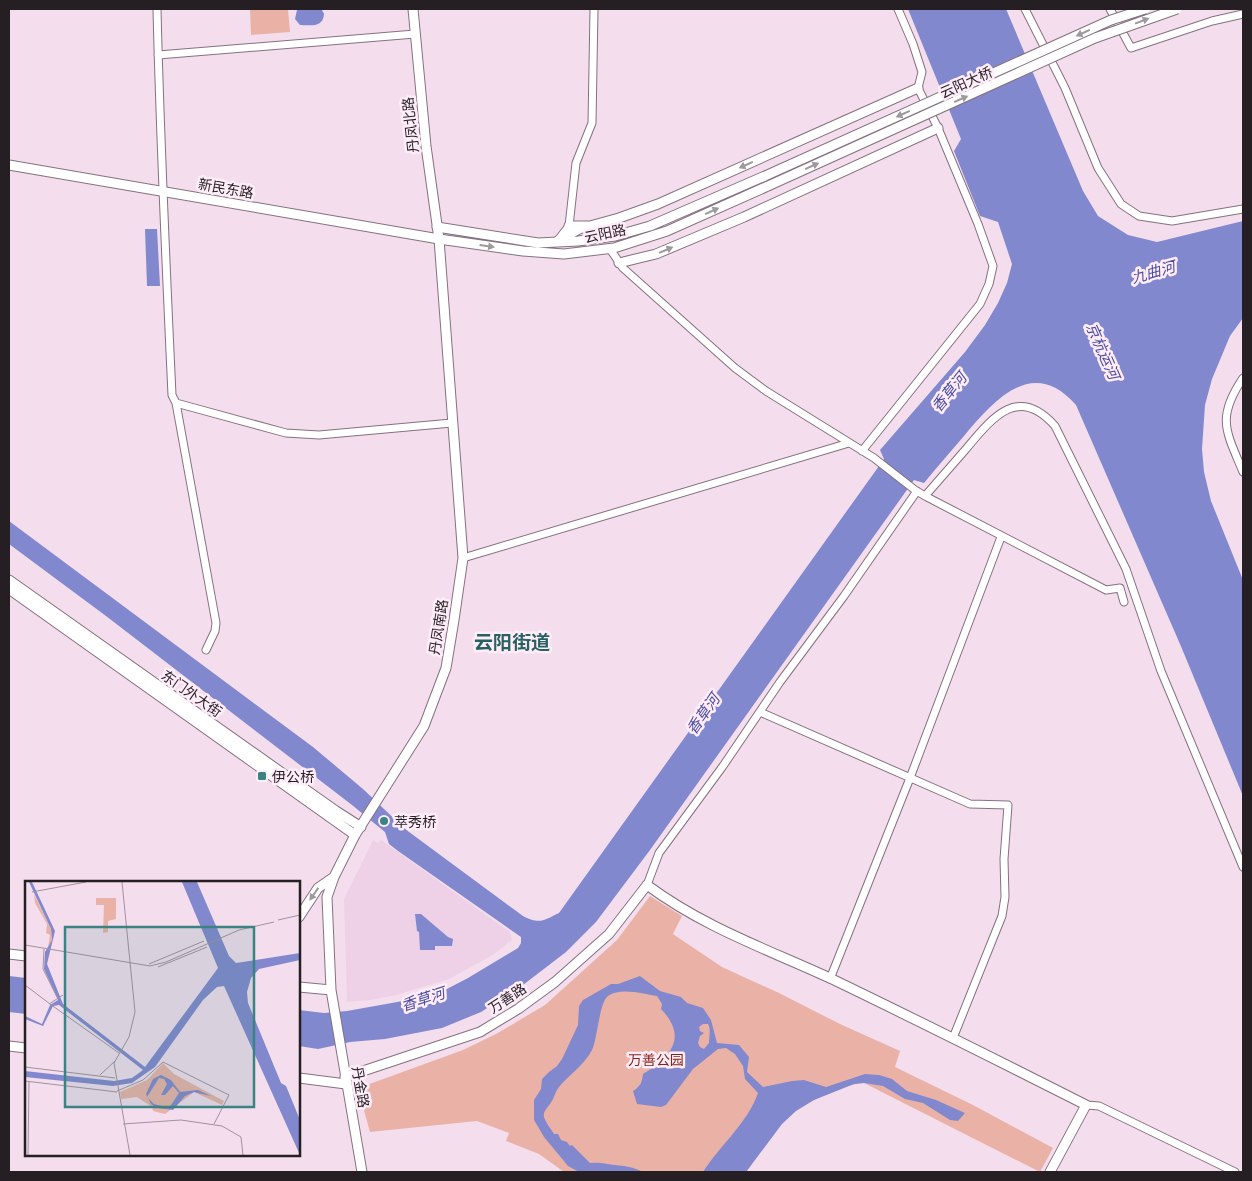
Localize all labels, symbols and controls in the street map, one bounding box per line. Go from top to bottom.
one-way arrow [1134,17,1149,24]
one-way arrow [1076,29,1090,37]
street label: 云阳大桥 [937,63,995,101]
one-way arrow [953,95,968,104]
street label: 丹凤北路 [399,96,421,154]
one-way arrow [896,110,910,118]
one-way arrow [739,161,753,169]
one-way arrow [805,162,819,170]
street label: 新民东路 [197,175,255,201]
one-way arrow [705,206,719,214]
street label: 云阳路 [583,220,627,246]
one-way arrow [479,242,495,250]
one-way arrow [659,245,673,253]
water label: 九曲河 [1129,256,1180,287]
water label: 京杭运河 [1082,320,1125,385]
water label: 香草河 [927,366,972,415]
street label: 丹凤南路 [425,598,451,656]
district label: 云阳街道 [474,631,550,654]
street label: 东门外大街 [158,666,226,720]
water label: 香草河 [682,688,725,738]
place label: 伊公桥 [272,768,314,785]
marker: 伊公桥 [256,770,268,782]
place label: 萃秀桥 [394,813,436,830]
marker: 萃秀桥 [378,815,390,827]
inset map [25,881,300,1156]
one-way arrow [309,887,319,901]
street label: 万善路 [485,979,529,1017]
water label: 香草河 [399,982,450,1015]
park label: 万善公园 [628,1051,684,1068]
street label: 丹金路 [349,1065,373,1109]

